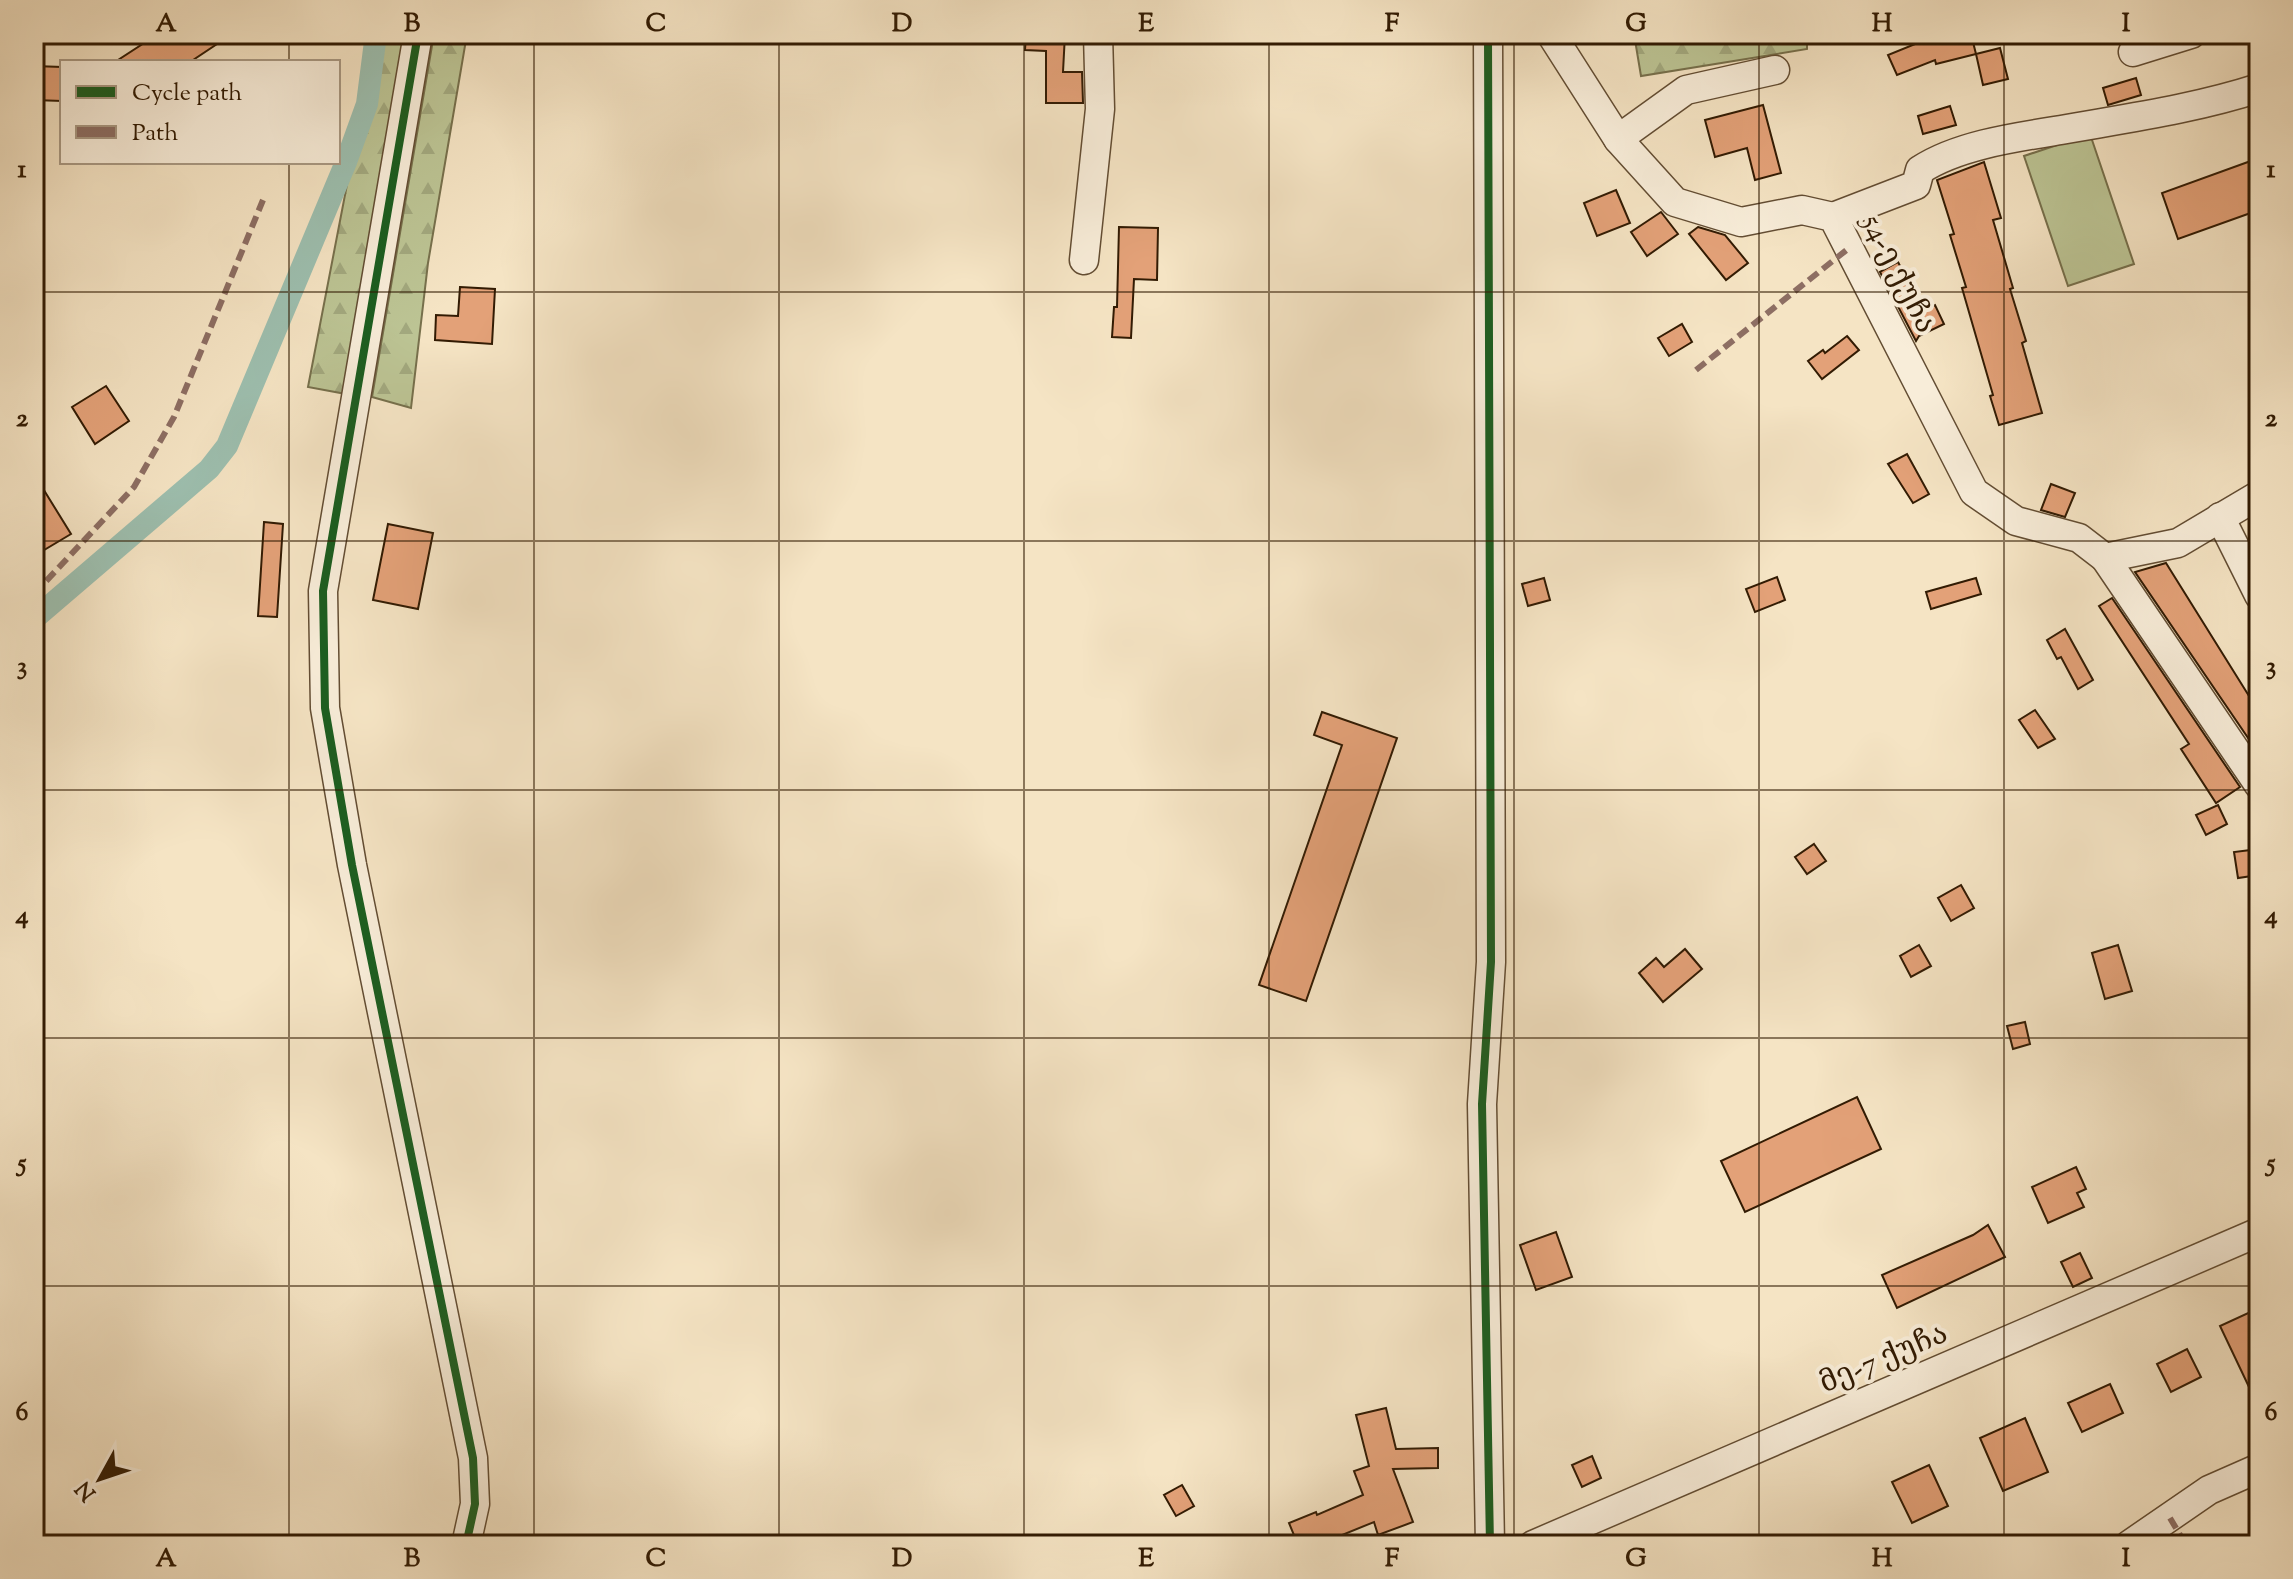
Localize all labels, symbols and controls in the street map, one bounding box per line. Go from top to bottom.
text: A [155,6,177,43]
text: B [404,6,421,43]
text: C [646,6,666,43]
text: D [892,6,912,43]
text: E [1138,6,1154,43]
text: F [1385,6,1400,43]
text: G [1625,6,1647,43]
text: H [1872,6,1893,43]
text: I [2122,6,2131,43]
legend [60,60,340,164]
text: Cycle path [132,77,242,111]
text: Path [132,117,178,151]
text: 1 [18,152,27,189]
text: 1 [2267,152,2276,189]
street label: 54-ე ქუჩა [1849,205,1946,341]
text: 2 [16,401,29,438]
text: 2 [2265,401,2278,438]
text: 3 [17,649,27,686]
text: 3 [2266,649,2276,686]
text: 4 [14,898,29,935]
text: 4 [2263,898,2278,935]
text: 5 [16,1146,27,1183]
text: 5 [2265,1146,2276,1183]
street label: მე-7 ქუჩა [1813,1313,1955,1406]
text: 6 [16,1395,29,1432]
text: 6 [2265,1395,2278,1432]
north arrow [60,1439,140,1519]
text: N [69,1473,105,1507]
text: A [155,1541,177,1578]
text: B [404,1541,421,1578]
text: C [646,1541,666,1578]
text: D [892,1541,912,1578]
text: E [1138,1541,1154,1578]
text: F [1385,1541,1400,1578]
text: G [1625,1541,1647,1578]
text: H [1872,1541,1893,1578]
text: I [2122,1541,2131,1578]

